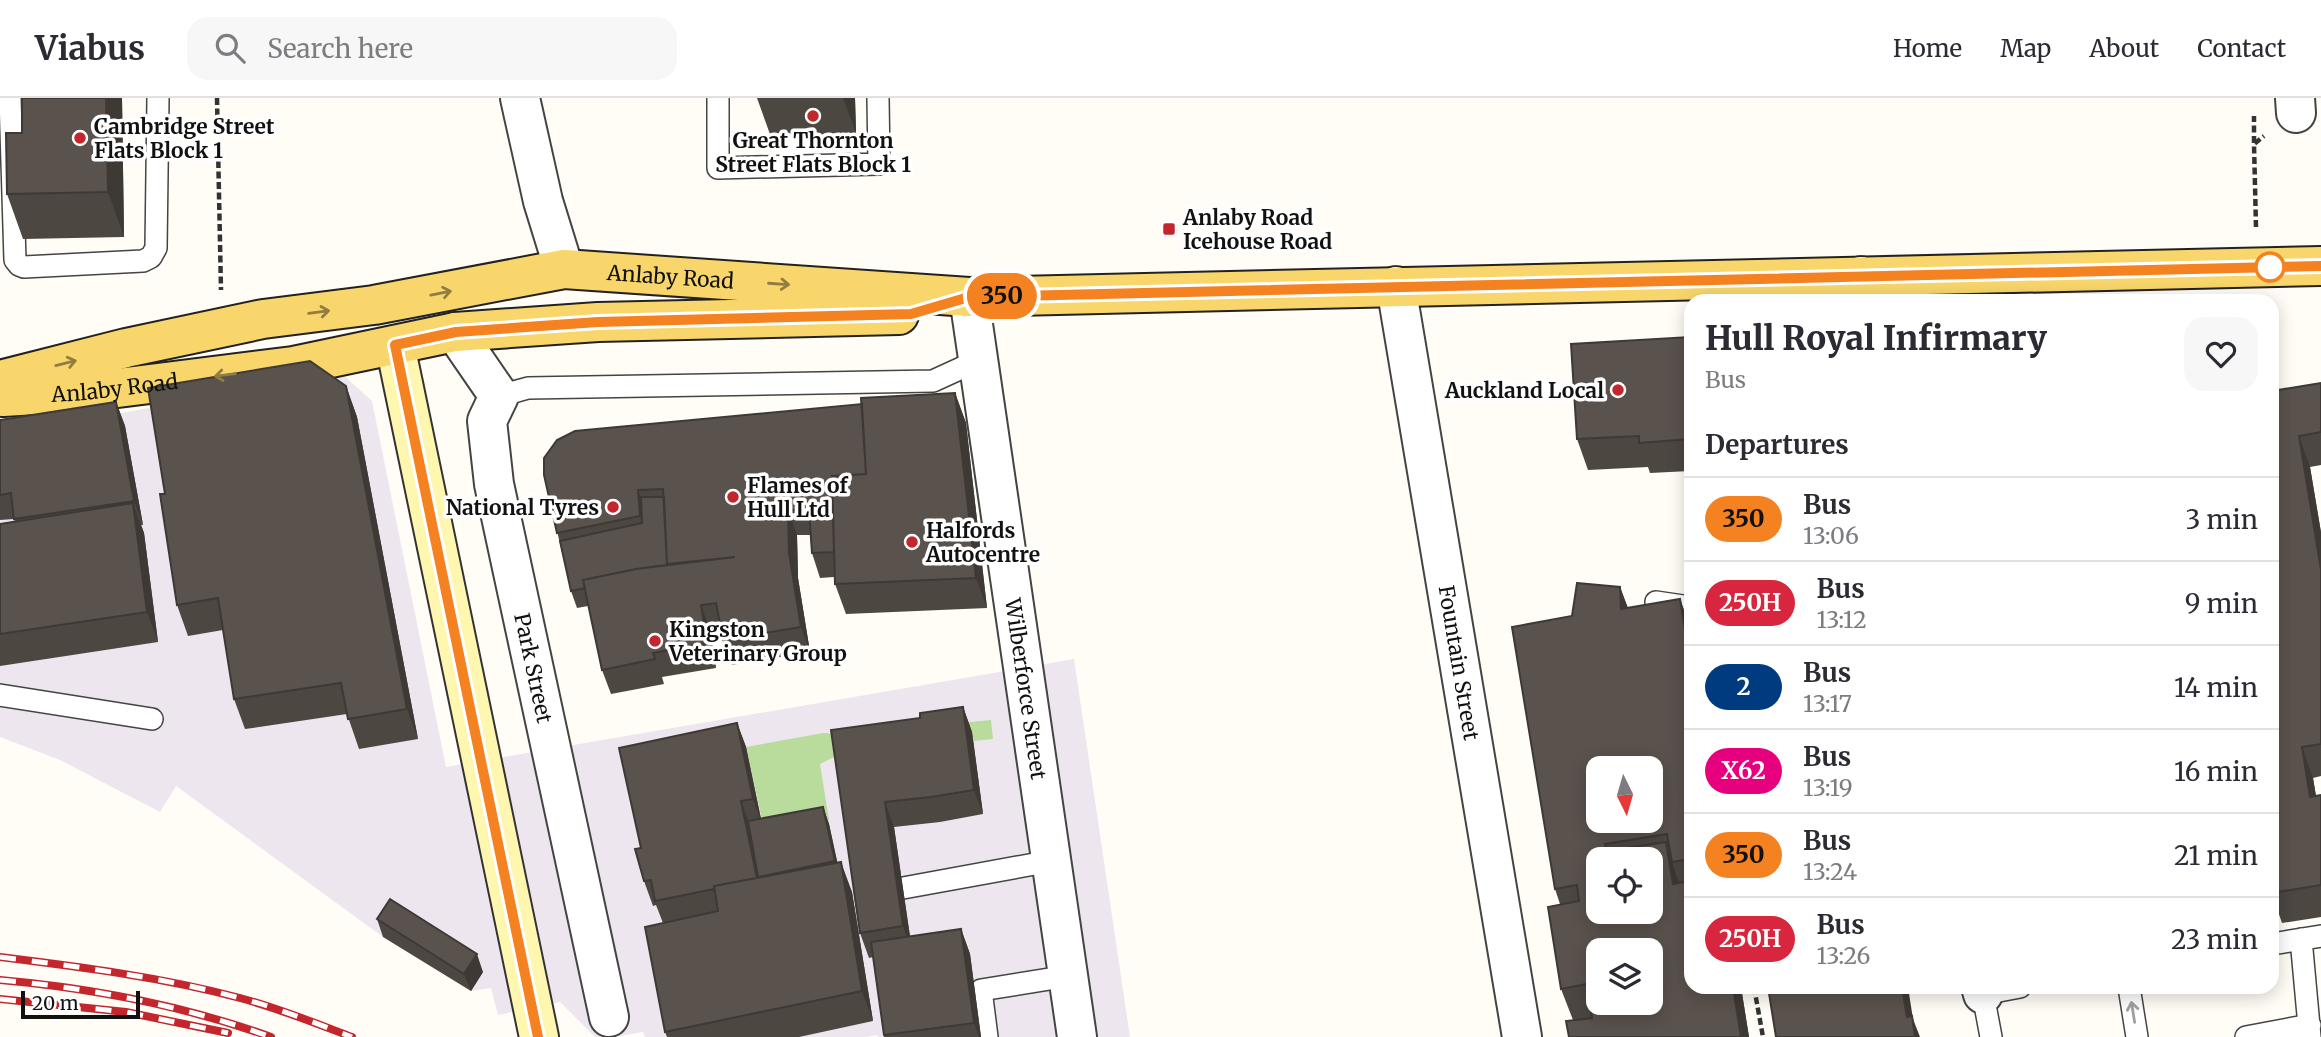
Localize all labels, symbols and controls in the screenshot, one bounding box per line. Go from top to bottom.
search box [187,17,677,80]
text: Viabus [35,28,145,69]
icon: search [211,29,249,67]
text: Search here [267,32,413,65]
text: Home [1893,33,1962,64]
text: Map [2000,33,2051,64]
text: About [2089,33,2159,64]
text: Contact [2197,33,2286,64]
marker: Great Thornton Street Flats Block 1 [805,108,821,124]
place label: Cambridge Street Flats Block 1 [94,113,275,164]
place label: Great Thornton Street Flats Block 1 [715,127,911,178]
marker: Cambridge Street Flats Block 1 [72,130,88,146]
place label: Anlaby Road Icehouse Road [1182,204,1332,255]
marker: Anlaby Road Icehouse Road [1161,221,1177,237]
unlabelled marker [2255,252,2285,282]
street label: Anlaby Road [605,258,735,294]
line badge: 350 [962,273,1042,319]
one-way arrow [767,278,790,291]
text: 350 [981,280,1023,311]
one-way arrow [429,285,452,299]
one-way arrow [307,306,330,319]
button: heart [2184,317,2258,391]
text: Hull Royal Infirmary [1705,318,2047,359]
one-way arrow [54,356,77,369]
text: Bus [1705,365,1746,394]
street label: Anlaby Road [50,367,180,408]
one-way arrow [215,368,237,381]
place label: Auckland Local [1444,377,1604,404]
marker: Auckland Local [1610,382,1626,398]
text: Departures [1705,428,1849,461]
place label: Flames of Hull Ltd [747,472,849,523]
text: Bus [1803,488,1851,521]
marker: Flames of Hull Ltd [725,489,741,505]
place label: National Tyres [446,494,599,521]
marker: National Tyres [605,499,621,515]
text: 350 [1722,503,1765,534]
text: 3 min [2186,503,2258,536]
place label: Halfords Autocentre [925,517,1040,568]
text: 13:06 [1803,521,1859,550]
marker: Halfords Autocentre [904,534,920,550]
text: Bus [1816,572,1865,605]
street label: Fountain Street [1433,583,1485,742]
text: 250H [1719,587,1781,618]
text: 9 min [2185,587,2258,620]
street label: Wilberforce Street [999,596,1053,781]
text: 13:12 [1816,605,1867,634]
street label: Park Street [509,610,559,725]
place label: Kingston Veterinary Group [668,616,847,667]
marker: Kingston Veterinary Group [647,633,663,649]
text: Bus [1803,656,1851,689]
text: 2 [1736,671,1751,702]
text: 14 min [2174,671,2258,704]
text: 13:17 [1803,689,1852,718]
text: Bus [1803,740,1851,773]
text: X62 [1721,755,1766,786]
text: 16 min [2174,755,2258,788]
north arrow [1586,756,1662,833]
map controls [1586,756,1663,1015]
text: 13:19 [1803,773,1853,802]
text: Bus [1803,824,1851,857]
text: 350 [1722,839,1765,870]
text: 21 min [2174,839,2258,872]
button: locate [1586,847,1663,924]
text: 13:24 [1803,857,1857,886]
text: Bus [1816,908,1865,941]
text: 250H [1719,923,1781,954]
text: 23 min [2171,923,2258,956]
button: layers [1586,938,1663,1015]
text: 13:26 [1816,941,1871,970]
scale bar [21,988,140,1020]
text: 20 m [32,991,79,1015]
one-way arrow [2126,1001,2139,1024]

